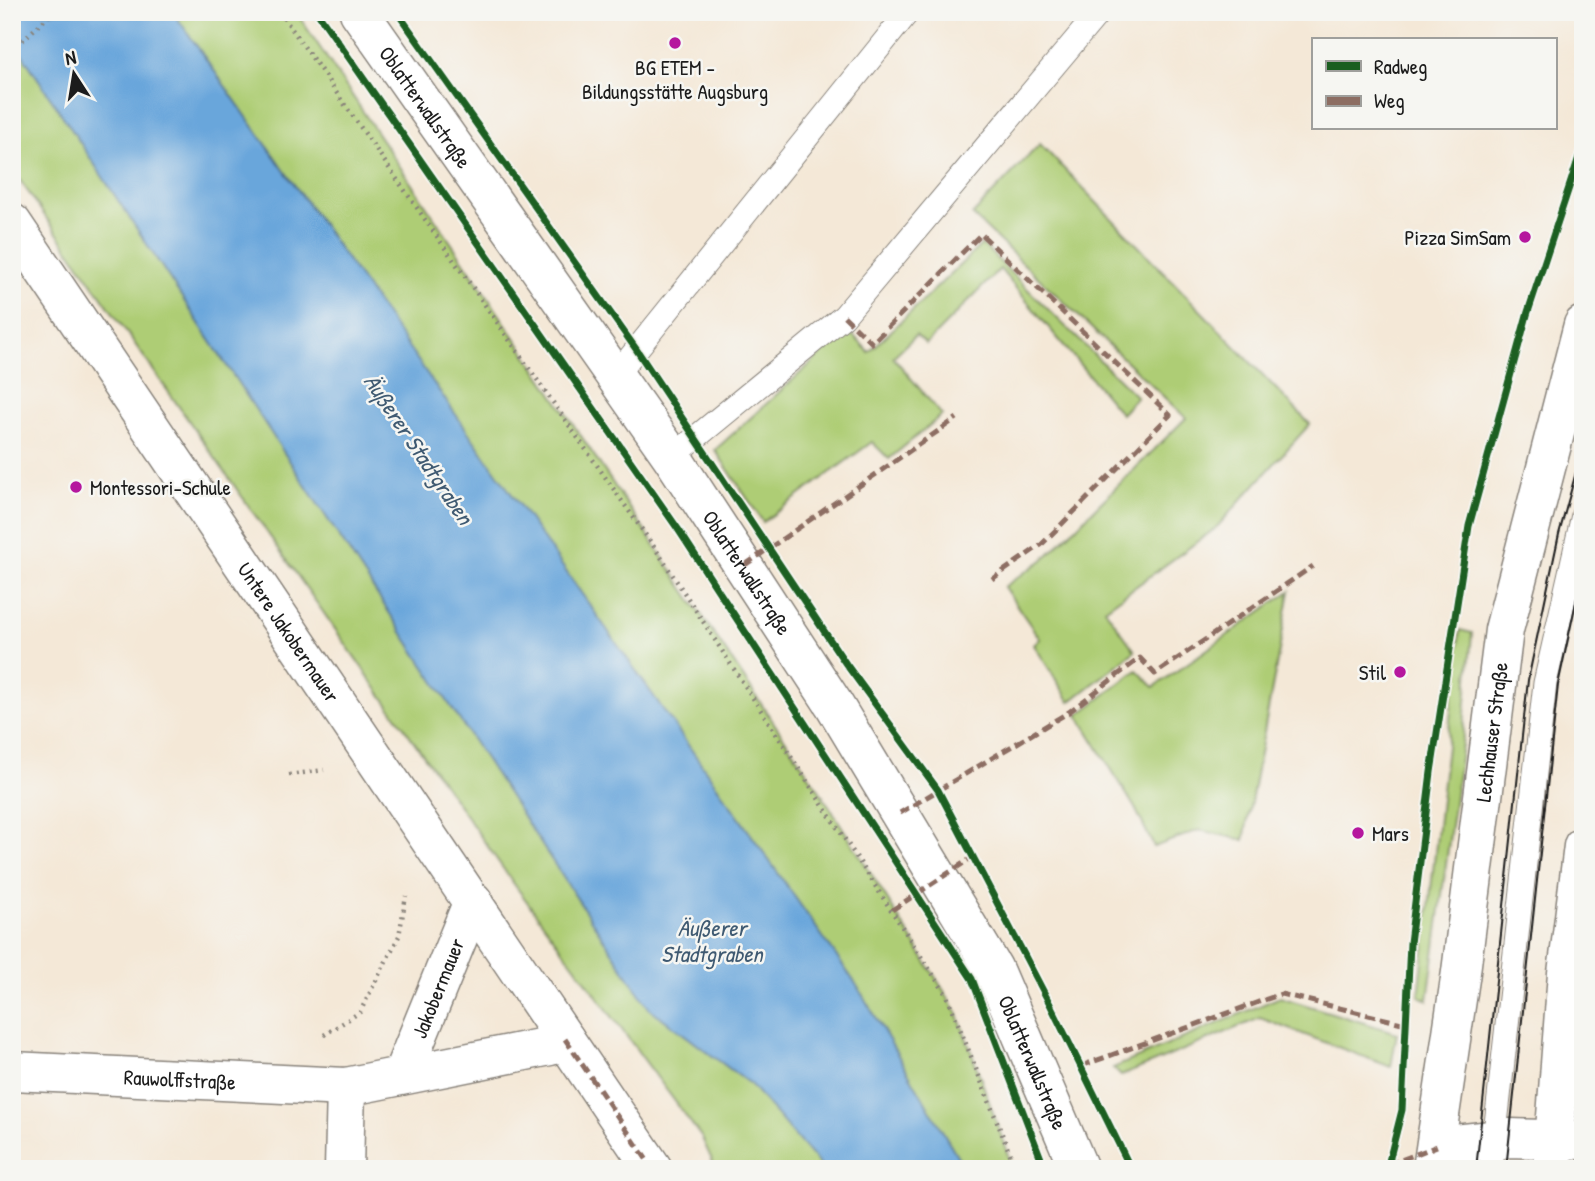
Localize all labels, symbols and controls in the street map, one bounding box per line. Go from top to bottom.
marker: BG ETEM - Bildungsstätte Augsburg [667,35,683,51]
north arrow [38,38,108,108]
legend [1312,38,1556,130]
street label: Oblatterwallstraße [373,40,479,174]
text: N [63,44,78,71]
text: Radweg [1374,52,1427,81]
place label: BG ETEM - Bildungsstätte Augsburg [582,53,768,106]
text: Weg [1374,86,1405,115]
place label: Pizza SimSam [1404,223,1511,252]
marker: Pizza SimSam [1517,229,1533,245]
water label: Äußerer Stadtgraben [356,368,482,532]
place label: Montessori-Schule [90,473,231,502]
marker: Montessori-Schule [68,479,84,495]
street label: Oblatterwallstraße [696,505,799,640]
street label: Untere Jakobermauer [231,556,347,708]
place label: Stil [1359,658,1386,687]
street label: Lechhauser Straße [1468,660,1514,804]
marker: Stil [1392,664,1408,680]
place label: Mars [1372,819,1409,848]
marker: Mars [1350,825,1366,841]
water label: Äußerer Stadtgraben [661,912,764,970]
street label: Jakobermauer [404,934,471,1042]
street label: Oblatterwallstraße [992,991,1075,1134]
street label: Rauwolffstraße [123,1062,237,1096]

